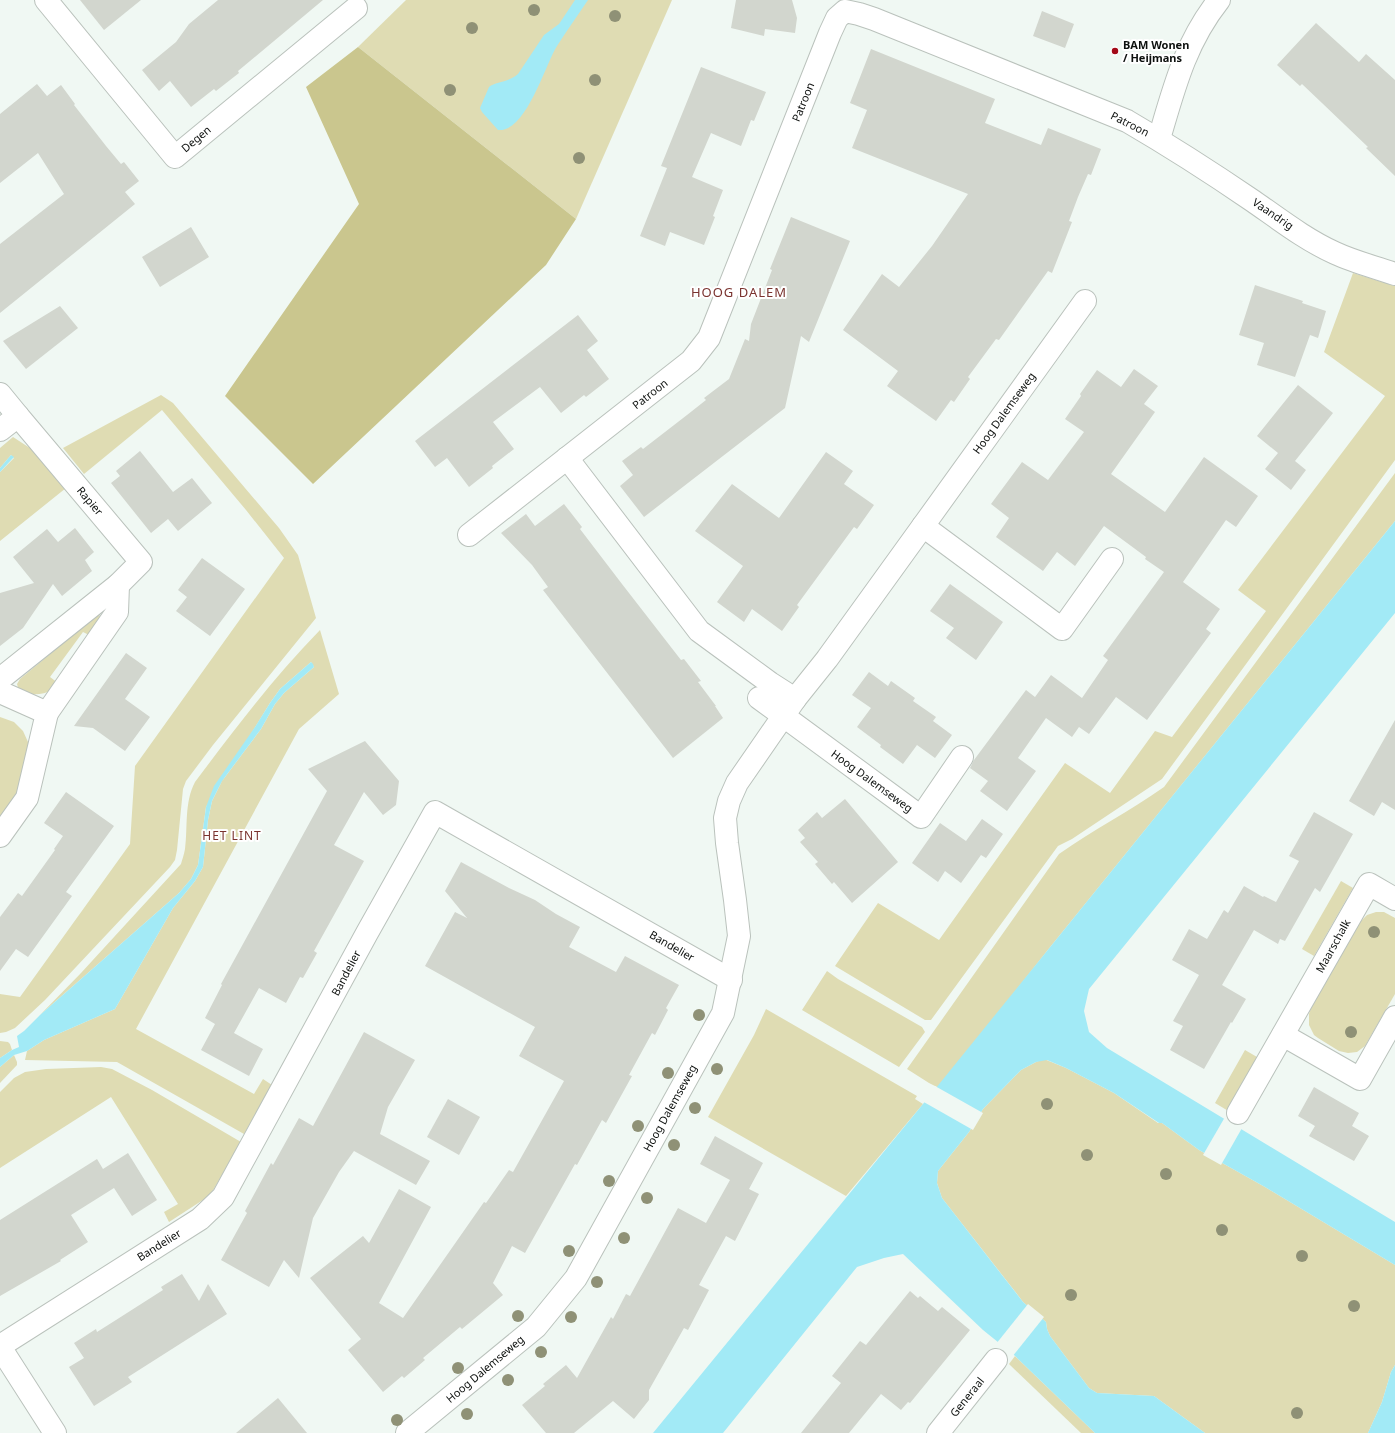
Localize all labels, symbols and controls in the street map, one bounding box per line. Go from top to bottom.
place label: BAM Wonen / Heijmans [1123,37,1189,65]
marker: BAM Wonen / Heijmans [1110,46,1120,56]
street label: Patroon [788,80,817,124]
street label: Patroon [1108,108,1152,140]
street label: Degen [178,122,214,155]
street label: Vaandrig [1250,194,1297,233]
district label: HOOG DALEM [691,283,787,301]
street label: Hoog Dalemseweg [969,369,1038,457]
street label: Patroon [629,375,671,412]
street label: Rapier [74,483,107,519]
street label: Hoog Dalemseweg [828,746,916,815]
district label: HET LINT [202,827,262,844]
street label: Maarschalk [1312,916,1354,975]
street label: Bandelier [647,927,698,965]
street label: Bandelier [327,947,364,998]
street label: Hoog Dalemseweg [639,1061,700,1154]
street label: Bandelier [134,1225,184,1264]
street label: Hoog Dalemseweg [443,1332,527,1406]
street label: Generaal [946,1374,987,1420]

